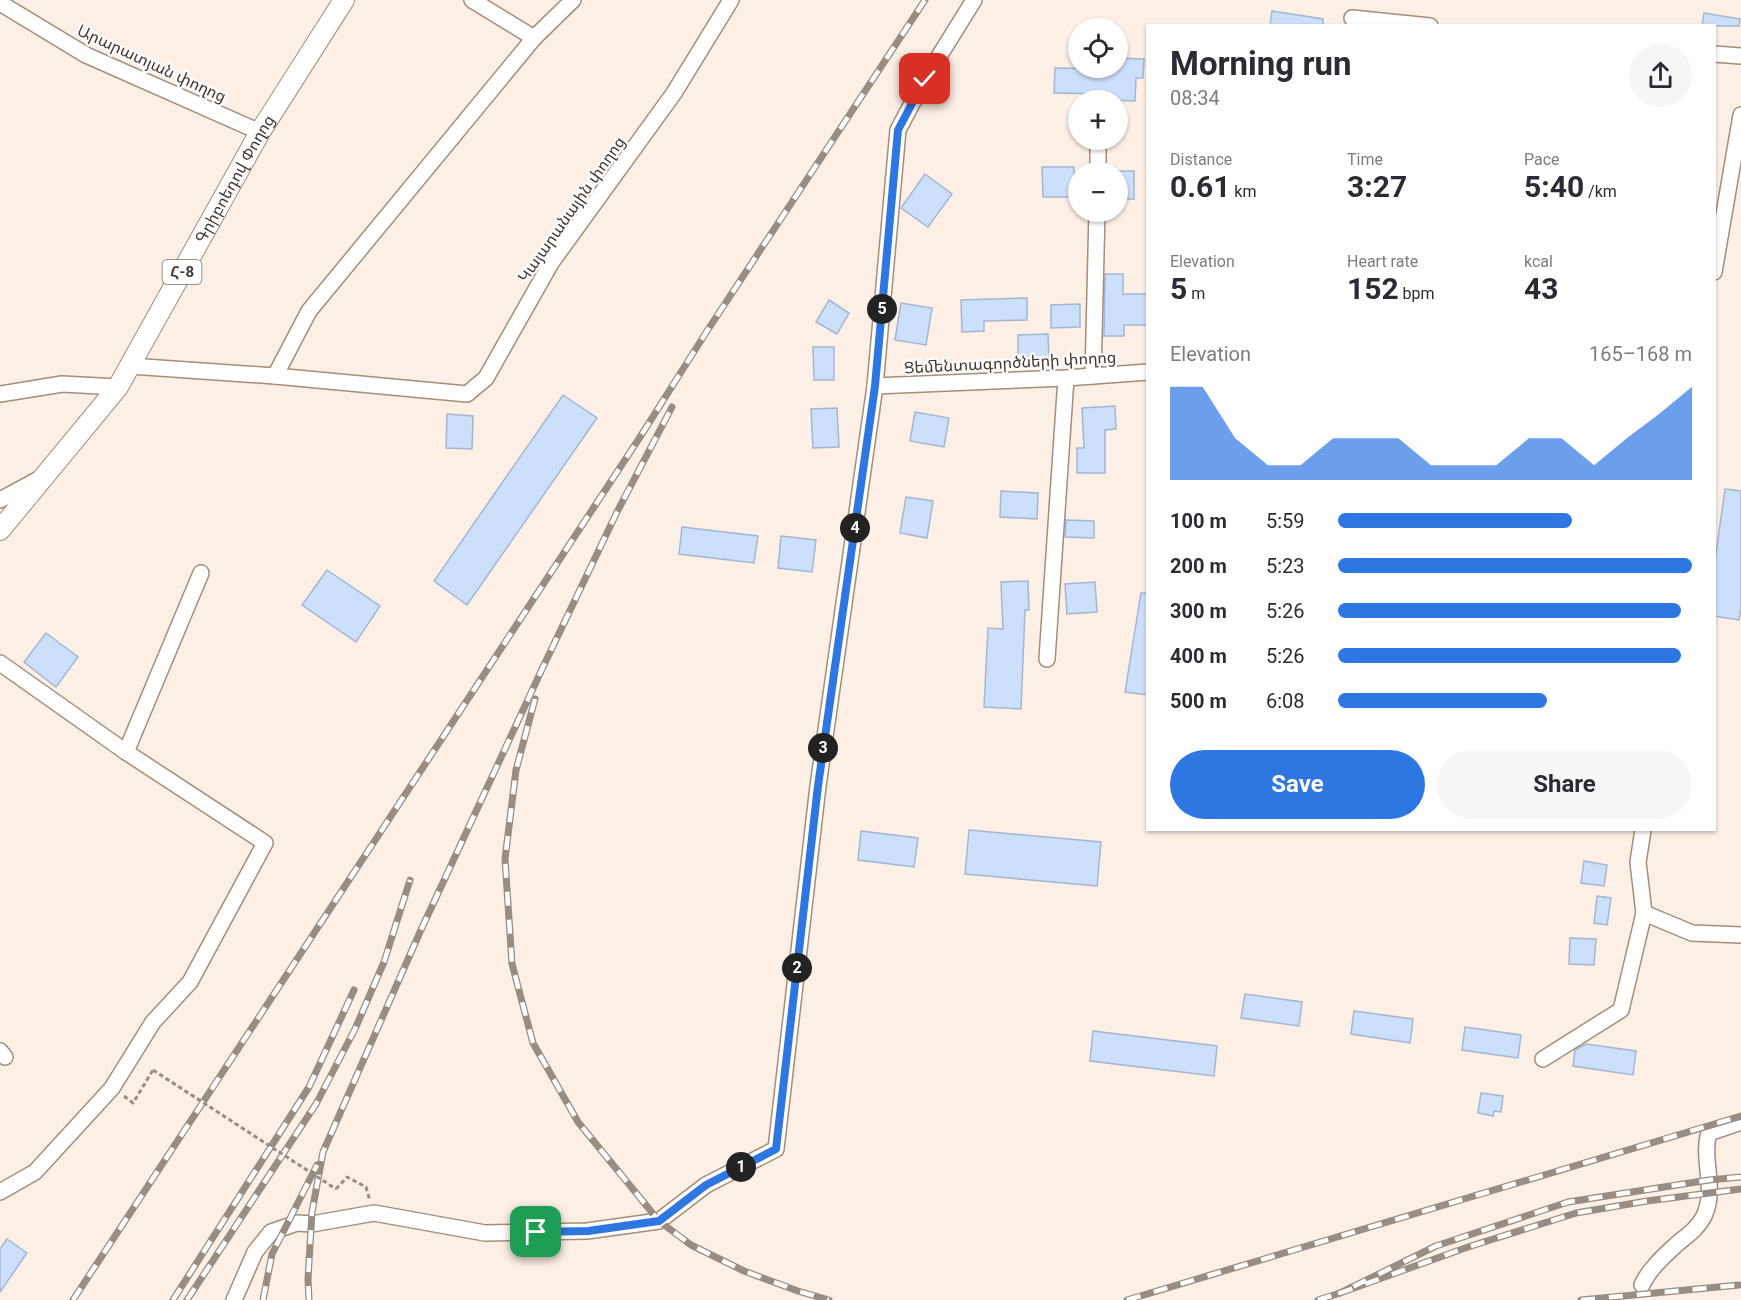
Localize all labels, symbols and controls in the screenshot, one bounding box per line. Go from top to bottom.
map controls [1068,18,1128,222]
button: locate [1068,18,1128,78]
street label: Արարատյան փողոց [74,21,229,106]
text: Morning run [1170,44,1351,83]
button: share [1629,44,1692,107]
pin [899,53,950,104]
icon: check [908,62,941,95]
text: 08:34 [1170,86,1220,110]
button: + [1068,90,1128,150]
street label: Գրիբոեդով Փողոց [191,111,279,246]
street label: Կայարանային փողոց [514,133,629,286]
text: Distance [1170,150,1232,169]
text: Time [1347,150,1383,169]
text: Pace [1524,150,1560,169]
button: − [1068,162,1128,222]
text: 0.61 [1170,169,1230,204]
text: 3:27 [1347,169,1407,204]
text: 5:40 [1524,169,1584,204]
text: km [1230,182,1256,201]
text: /km [1584,182,1617,201]
text: Elevation [1170,252,1235,271]
text: Heart rate [1347,252,1418,271]
text: kcal [1524,252,1553,271]
road number: Հ-8 [162,260,201,284]
text: 5 [1170,271,1187,306]
text: 152 [1347,271,1399,306]
text: 43 [1524,271,1558,306]
text: m [1187,284,1205,303]
text: bpm [1399,284,1435,303]
pin: 5 [867,294,897,324]
text: 5 [877,299,887,318]
text: Elevation [1170,342,1251,366]
text: 165–168 m [1589,342,1692,366]
street label: Ցեմենտագործների փողոց [903,347,1117,378]
text: 100 m [1170,509,1227,533]
text: 5:59 [1266,509,1305,533]
pin: 4 [840,513,870,543]
text: 4 [850,518,860,537]
text: 200 m [1170,554,1227,578]
text: 5:23 [1266,554,1305,578]
text: 300 m [1170,599,1227,623]
text: 5:26 [1266,599,1305,623]
text: 400 m [1170,644,1227,668]
text: 5:26 [1266,644,1305,668]
text: 500 m [1170,689,1227,713]
text: 6:08 [1266,689,1305,713]
pin: 3 [808,733,838,763]
text: 3 [818,738,828,757]
button: Save [1170,750,1425,819]
button: Share [1437,750,1692,819]
pin: 2 [782,953,812,983]
text: 2 [792,958,802,977]
pin: 1 [726,1152,756,1182]
text: 1 [736,1157,746,1176]
pin [510,1206,561,1257]
icon: arrive [519,1215,552,1248]

